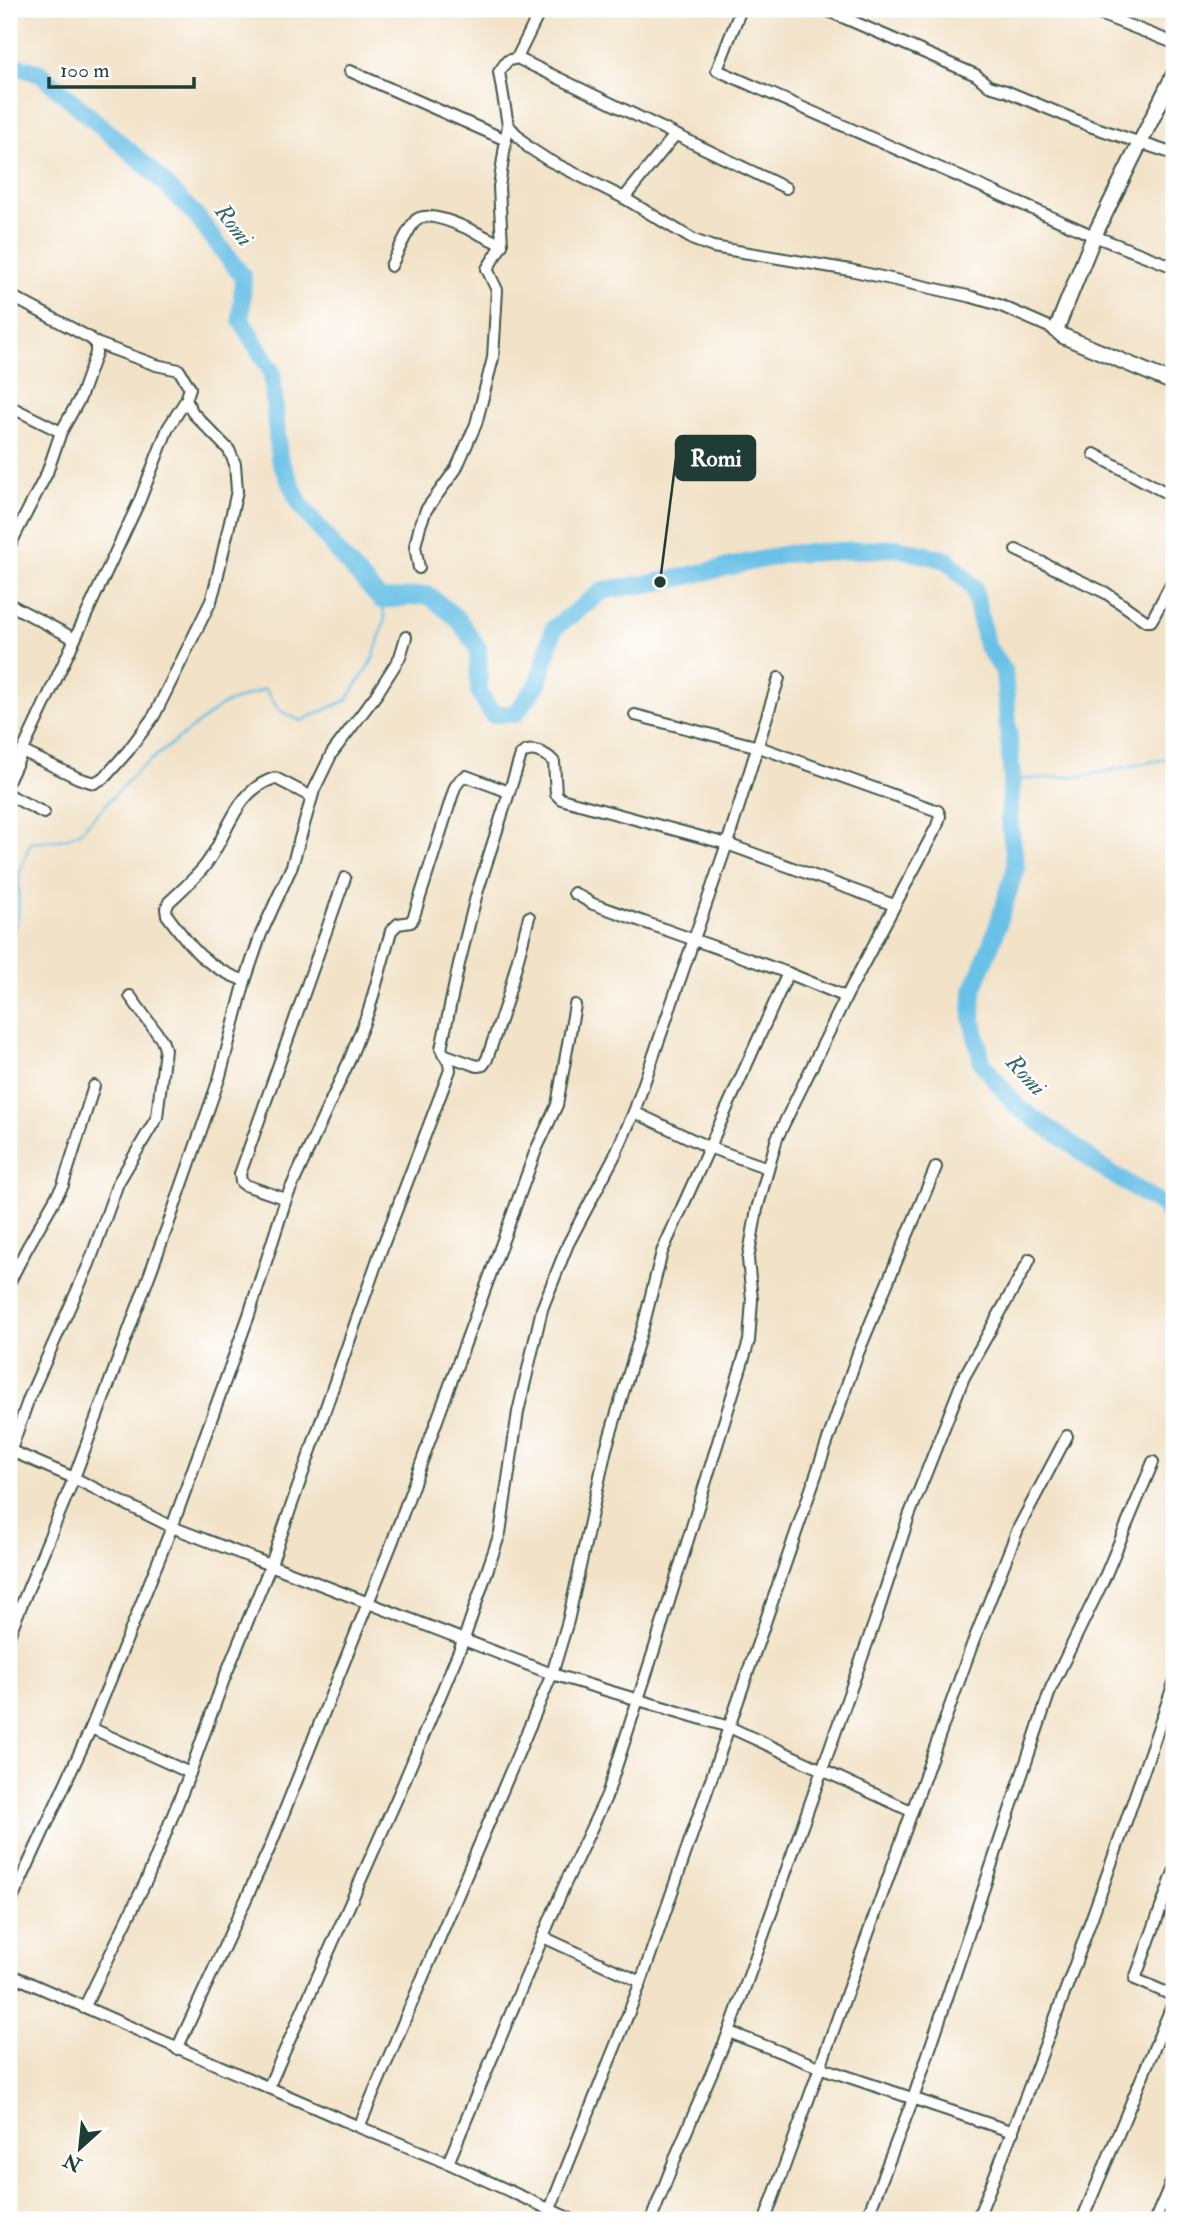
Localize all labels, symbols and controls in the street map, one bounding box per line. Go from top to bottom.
scale bar [49,46,194,90]
text: 100 m [60,57,110,84]
water label: Romi [208,197,260,252]
callout: Romi [676,436,755,480]
text: Romi [690,444,742,473]
water label: Romi [999,1048,1052,1102]
north arrow [46,2114,116,2184]
text: N [59,2147,87,2177]

